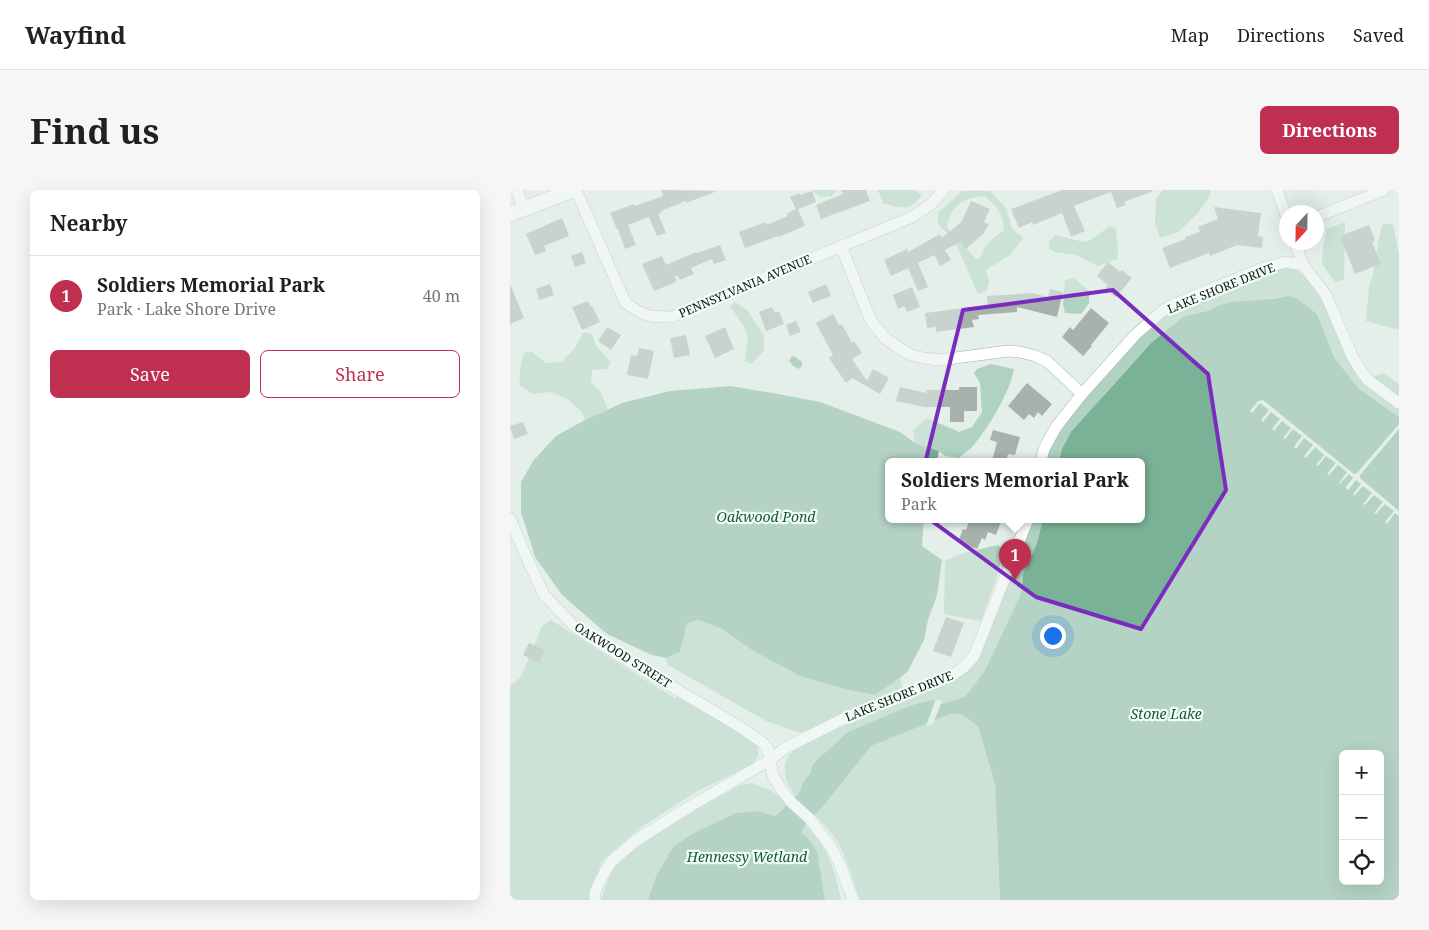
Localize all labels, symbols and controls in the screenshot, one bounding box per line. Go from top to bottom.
text: Wayfind [25,18,126,51]
text: Map [1171,23,1209,47]
text: Directions [1237,23,1325,47]
text: Saved [1353,23,1404,47]
button: Directions [1260,106,1399,154]
text: Find us [30,107,159,154]
north arrow [1279,205,1324,250]
text: Nearby [50,209,128,237]
street label: PENNSYLVANIA AVENUE [676,250,814,322]
street label: LAKE SHORE DRIVE [1165,259,1277,317]
text: Soldiers Memorial Park [97,272,325,298]
text: 1 [61,285,71,307]
text: 40 m [423,285,460,307]
text: Park · Lake Shore Drive [97,298,276,320]
button: Save [50,350,250,398]
button: Share [260,350,460,398]
popup [885,458,1145,523]
text: Soldiers Memorial Park [901,467,1129,493]
text: Park [901,493,937,515]
water label: Oakwood Pond [717,507,816,526]
pin: 1 [999,539,1031,580]
street label: OAKWOOD STREET [571,618,675,692]
your location [1040,623,1066,649]
street label: LAKE SHORE DRIVE [843,667,955,725]
water label: Stone Lake [1130,704,1202,723]
map controls [1339,750,1384,885]
button: + [1339,750,1384,795]
button: − [1339,795,1384,840]
button: locate [1339,840,1384,885]
water label: Hennessy Wetland [686,847,808,866]

